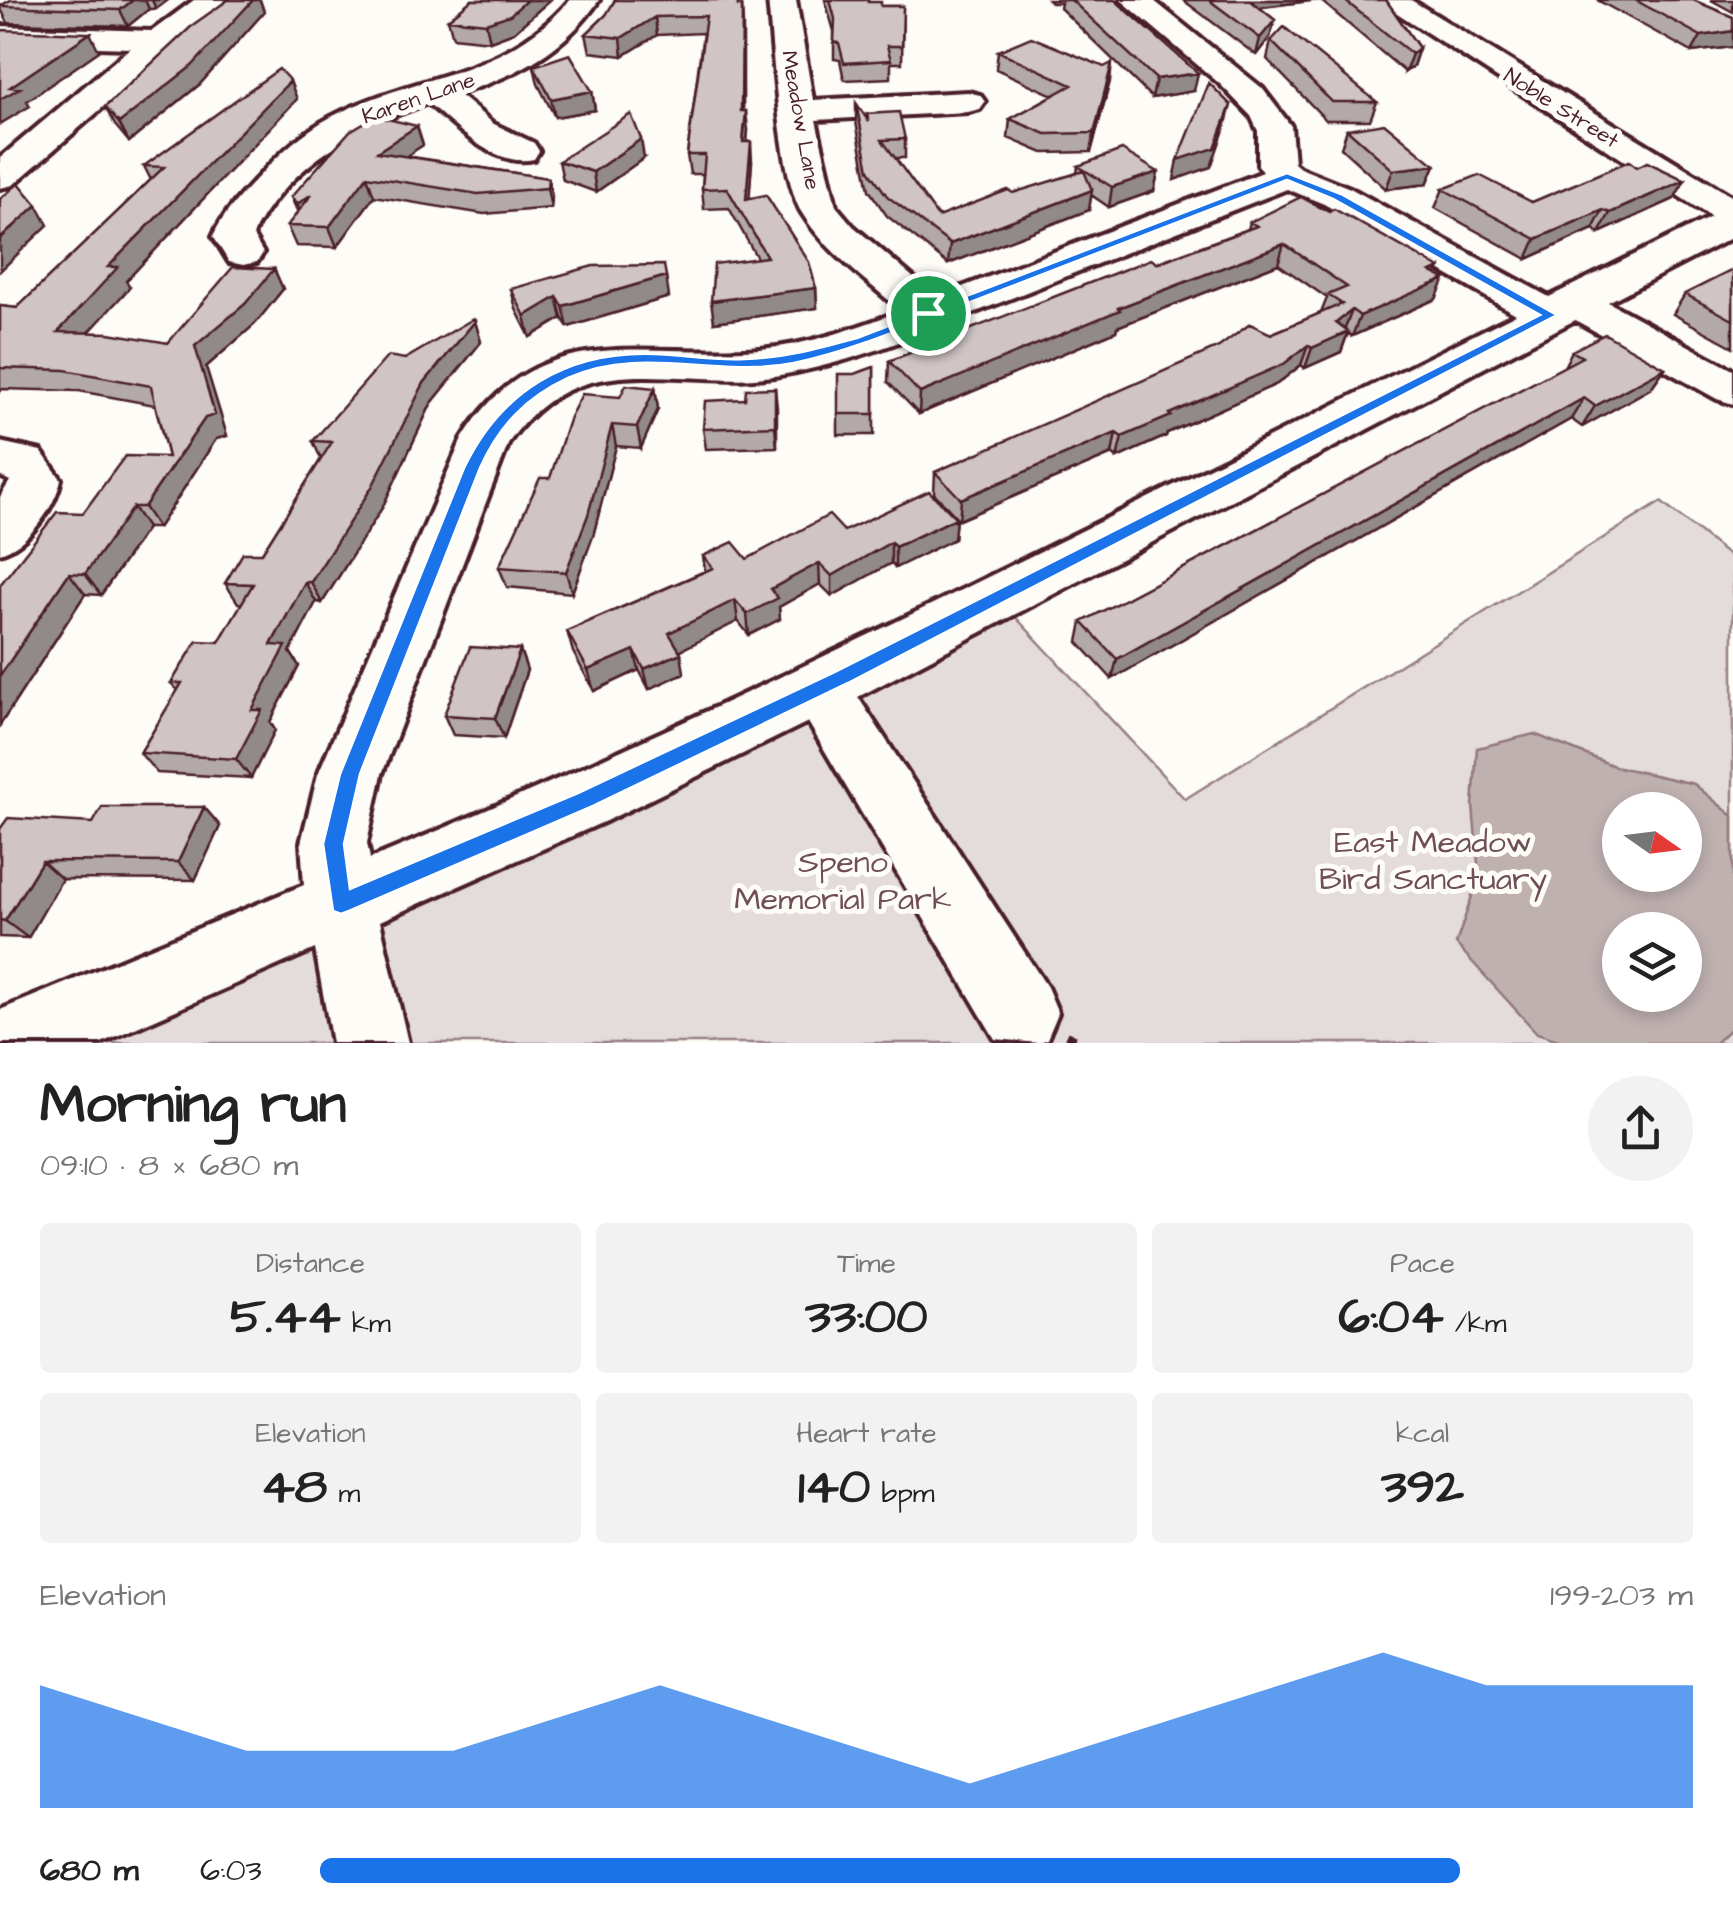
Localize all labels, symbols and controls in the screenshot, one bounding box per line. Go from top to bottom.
street label: Meadow Lane [773,48,828,192]
street label: Noble Street [1498,61,1625,156]
street label: Karen Lane [358,65,479,132]
pin [886,271,971,356]
icon: arrive [901,286,956,341]
north arrow [1602,792,1702,892]
map controls [1602,792,1702,1012]
park label: East Meadow Bird Sanctuary [1319,820,1547,902]
park label: Speno Memorial Park [734,840,952,922]
button: layers [1602,912,1702,1012]
text: Morning run [40,1067,346,1143]
button: share [1588,1076,1693,1181]
text: 09:10 · 8 × 680 m [40,1143,298,1188]
text: Distance [256,1244,365,1283]
text: Time [837,1244,896,1283]
text: Pace [1390,1244,1455,1283]
text: 5.44 [230,1283,341,1352]
text: 33:00 [805,1283,928,1352]
text: 6:04 [1338,1283,1444,1352]
text: km [341,1304,391,1343]
text: /km [1444,1304,1507,1343]
text: Elevation [255,1414,366,1453]
text: Heart rate [796,1414,937,1453]
text: kcal [1396,1414,1449,1453]
text: 48 [261,1453,327,1522]
text: 140 [798,1453,870,1522]
text: 392 [1381,1453,1464,1522]
text: m [327,1474,360,1513]
text: bpm [870,1474,935,1513]
text: Elevation [40,1573,166,1618]
text: 199–203 m [1550,1573,1693,1618]
text: 680 m [40,1848,139,1893]
text: 6:03 [200,1848,262,1893]

